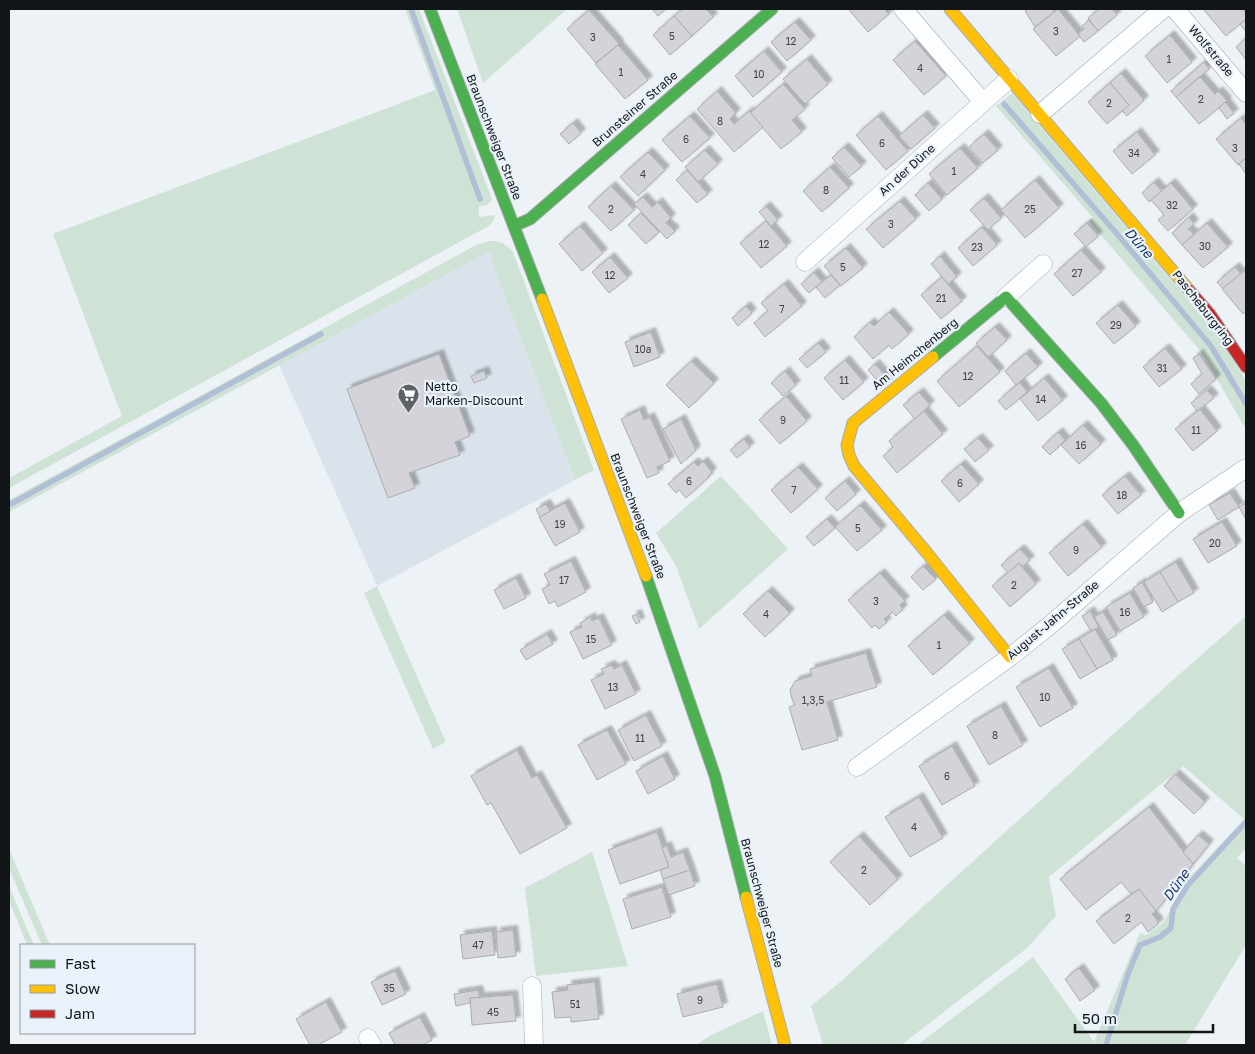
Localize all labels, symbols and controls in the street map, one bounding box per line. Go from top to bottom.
street label: Wolfstraße [1186,22,1237,80]
house number: 3 [1053,25,1059,37]
house number: 5 [669,30,675,42]
house number: 3 [590,31,596,43]
house number: 12 [786,35,797,47]
house number: 1 [1167,53,1172,65]
house number: 4 [917,62,923,74]
house number: 1 [619,66,624,78]
street label: Brunsteiner Straße [589,67,680,150]
house number: 10 [753,68,765,80]
street label: Braunschweiger Straße [464,72,525,202]
house number: 2 [1198,93,1204,105]
house number: 2 [1106,97,1112,109]
house number: 8 [717,115,723,127]
house number: 6 [683,133,689,145]
house number: 6 [879,137,885,149]
street label: An der Düne [875,140,938,199]
house number: 3 [1232,142,1238,154]
house number: 34 [1128,147,1140,159]
house number: 1 [952,165,957,177]
house number: 4 [640,168,646,180]
house number: 8 [823,184,829,196]
house number: 32 [1166,199,1178,211]
house number: 2 [608,203,614,215]
house number: 25 [1024,203,1036,215]
house number: 3 [888,218,894,230]
water label: Düne [1121,224,1158,262]
house number: 12 [759,238,770,250]
house number: 30 [1199,240,1211,252]
house number: 23 [971,241,983,253]
house number: 5 [840,261,846,273]
house number: 27 [1071,267,1083,279]
street label: Pascheburgring [1169,267,1237,348]
house number: 12 [605,269,616,281]
house number: 21 [936,292,946,304]
house number: 7 [779,303,785,315]
street label: Am Heimchenberg [869,314,961,393]
house number: 29 [1110,319,1122,331]
house number: 10a [635,343,651,355]
house number: 31 [1157,362,1167,374]
house number: 12 [963,370,974,382]
house number: 11 [839,374,849,386]
place label: Netto Marken-Discount [425,379,523,408]
supermarket icon: Netto Marken-Discount [397,382,421,413]
house number: 14 [1036,393,1046,405]
house number: 9 [780,414,786,426]
house number: 11 [1191,424,1201,436]
house number: 16 [1076,439,1086,451]
street label: Braunschweiger Straße [608,451,669,581]
house number: 6 [686,475,692,487]
house number: 6 [957,477,963,489]
house number: 7 [791,484,797,496]
house number: 18 [1117,489,1127,501]
house number: 19 [555,518,565,530]
house number: 5 [855,522,861,534]
house number: 20 [1209,537,1221,549]
house number: 9 [1073,544,1079,556]
house number: 17 [559,574,569,586]
street label: August-Jahn-Straße [1004,577,1102,662]
house number: 2 [1011,579,1017,591]
house number: 3 [873,595,879,607]
house number: 16 [1120,606,1130,618]
house number: 4 [763,608,769,620]
house number: 15 [586,633,597,645]
house number: 1 [937,639,942,651]
house number: 13 [608,681,618,693]
house number: 10 [1039,691,1051,703]
house number: 1,3,5 [802,694,824,706]
house number: 8 [992,729,998,741]
house number: 11 [635,732,645,744]
house number: 6 [944,770,950,782]
house number: 4 [911,821,917,833]
street label: Braunschweiger Straße [738,836,787,969]
house number: 2 [861,864,867,876]
water label: Düne [1159,865,1193,904]
house number: 2 [1125,912,1131,924]
house number: 47 [472,939,484,951]
legend [20,944,195,1034]
text: Fast [65,954,96,972]
text: Slow [65,979,100,997]
house number: 35 [383,982,395,994]
house number: 9 [697,994,703,1006]
house number: 51 [570,998,580,1010]
scale bar [1075,1002,1212,1034]
text: Jam [65,1004,95,1022]
house number: 45 [487,1006,499,1018]
text: 50 m [1082,1009,1117,1027]

